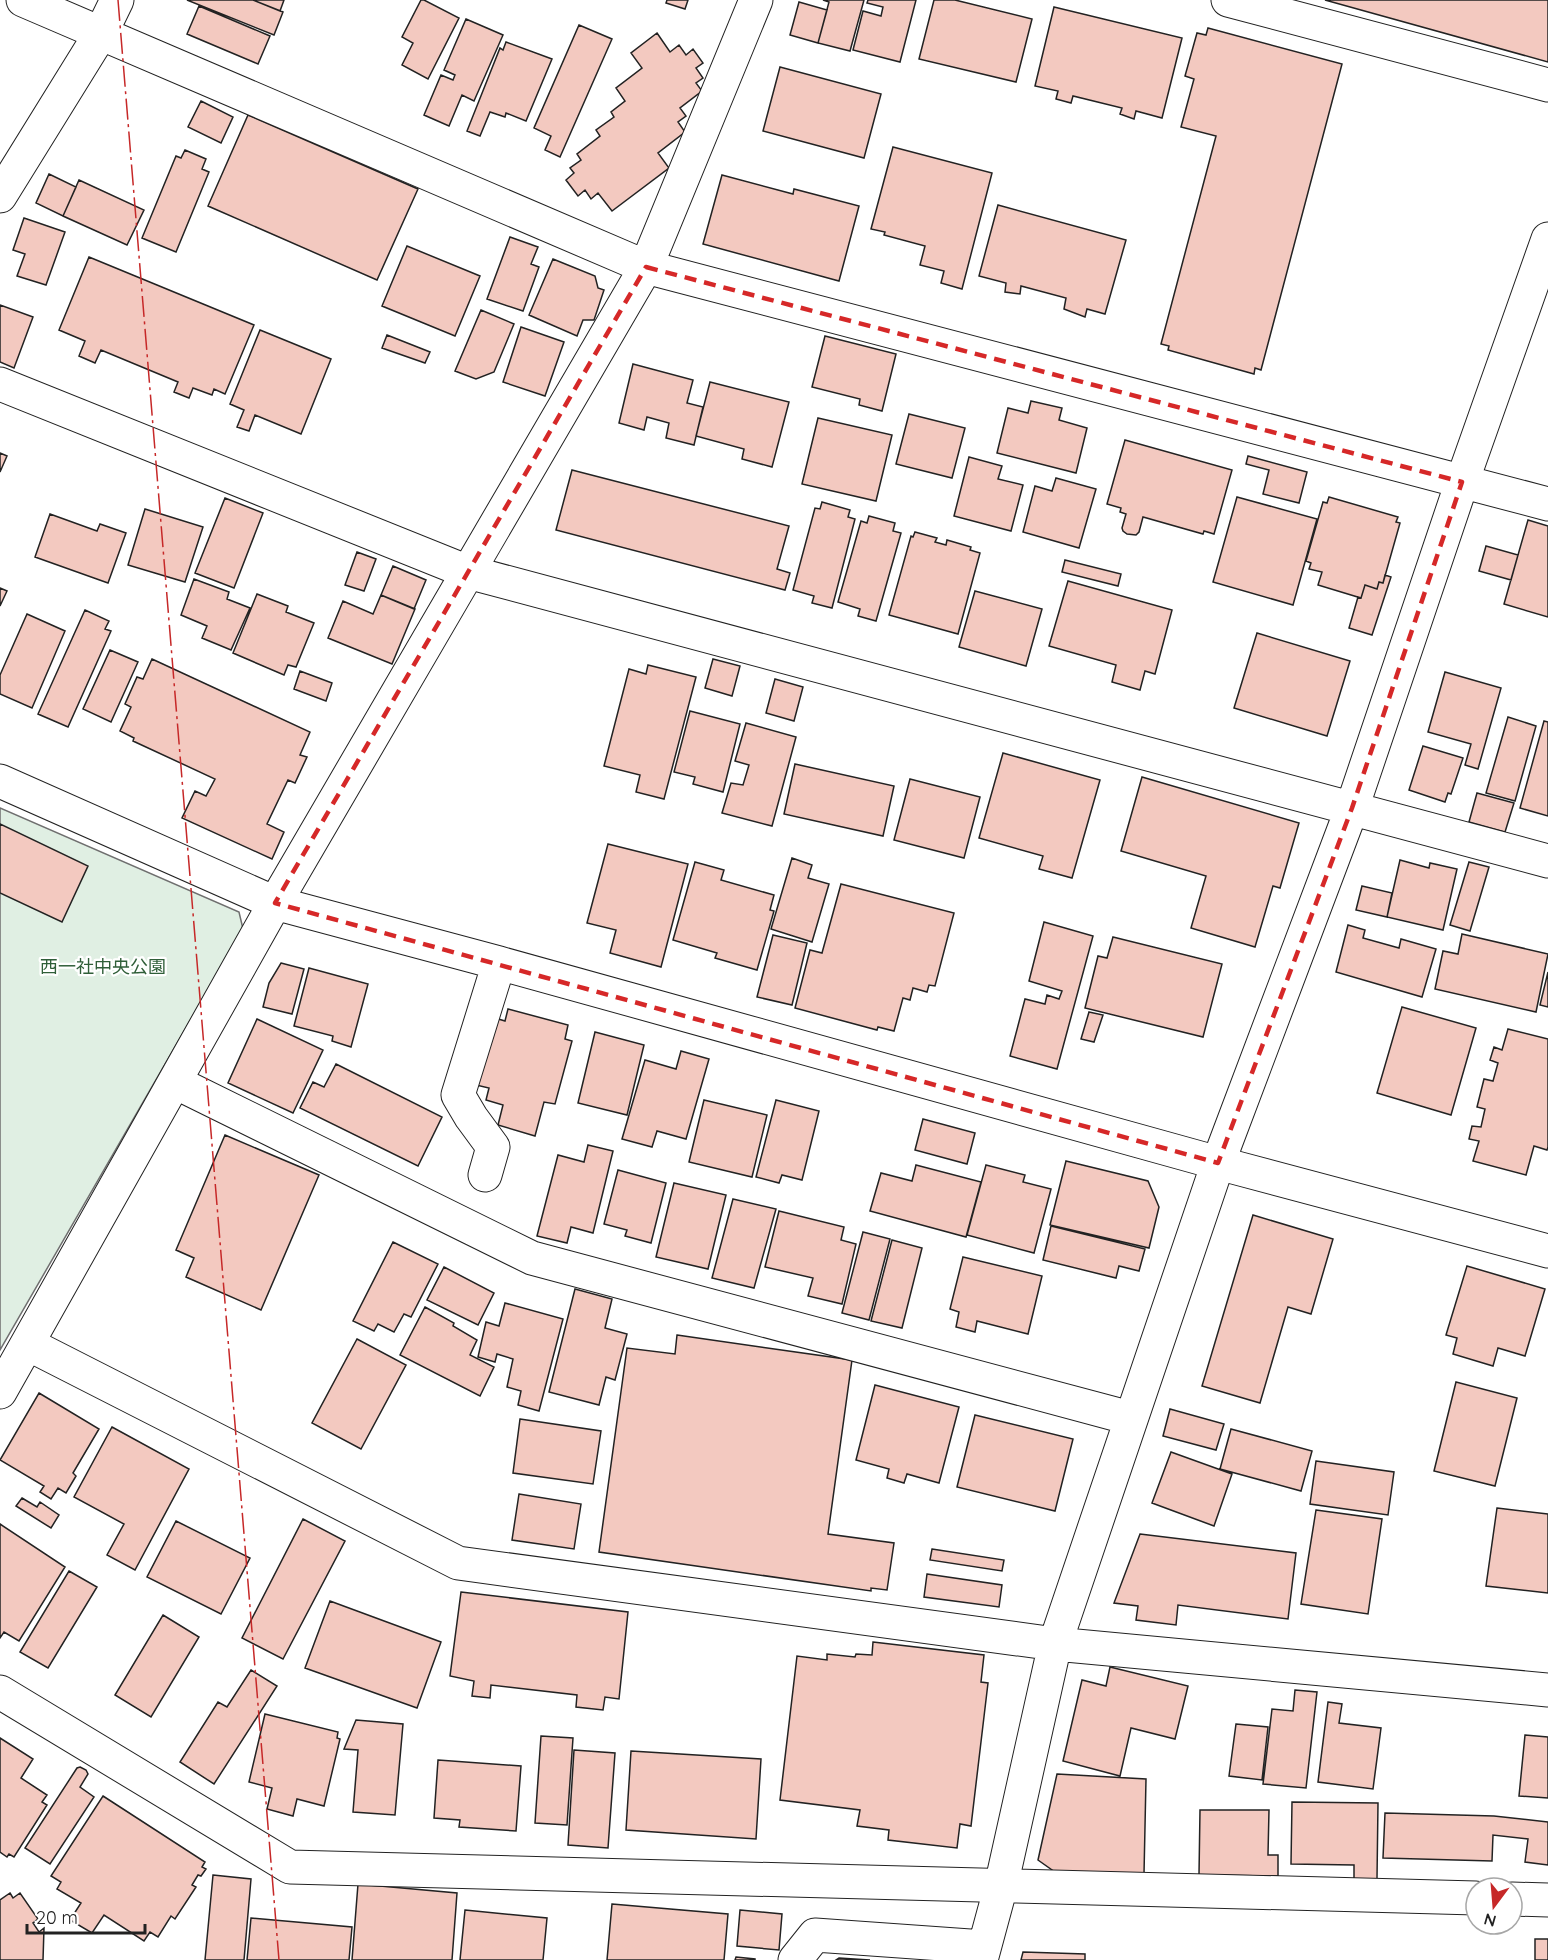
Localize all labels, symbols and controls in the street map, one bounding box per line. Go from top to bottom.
park label: 西一社中央公園 [40,955,166,978]
north arrow [1464,1876,1524,1936]
scale bar [27,1897,146,1935]
text: 20 m [36,1906,78,1929]
text: N [1481,1909,1498,1932]

